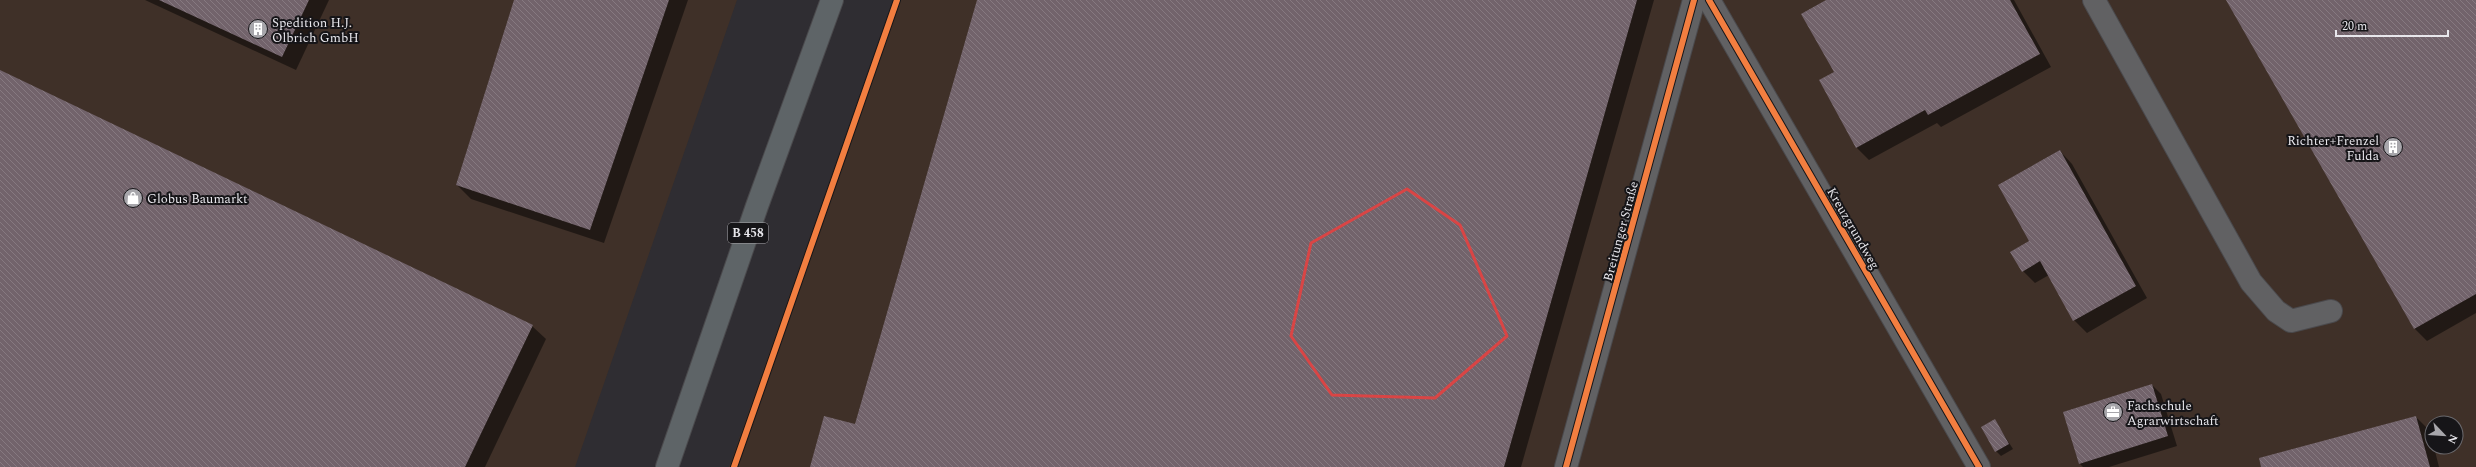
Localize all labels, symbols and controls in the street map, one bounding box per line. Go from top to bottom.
scale bar [2336,12,2448,38]
place label: Spedition H.J. Olbrich GmbH [272,13,359,48]
text: 20 m [2342,17,2367,36]
building icon: Spedition H.J. Olbrich GmbH [247,18,269,40]
place label: Richter+Frenzel Fulda [2287,131,2380,166]
building icon: Richter+Frenzel Fulda [2382,136,2404,158]
street label: Breitunger Straße [1598,179,1644,283]
street label: Kreuzgrundweg [1822,184,1885,273]
shop icon: Globus Baumarkt [122,187,144,209]
place label: Globus Baumarkt [147,189,248,209]
road number: B 458 [728,223,768,243]
place label: Fachschule Agrarwirtschaft [2127,396,2219,431]
office icon: Fachschule Agrarwirtschaft [2102,401,2124,423]
north arrow [2424,415,2464,455]
text: N [2443,431,2462,447]

